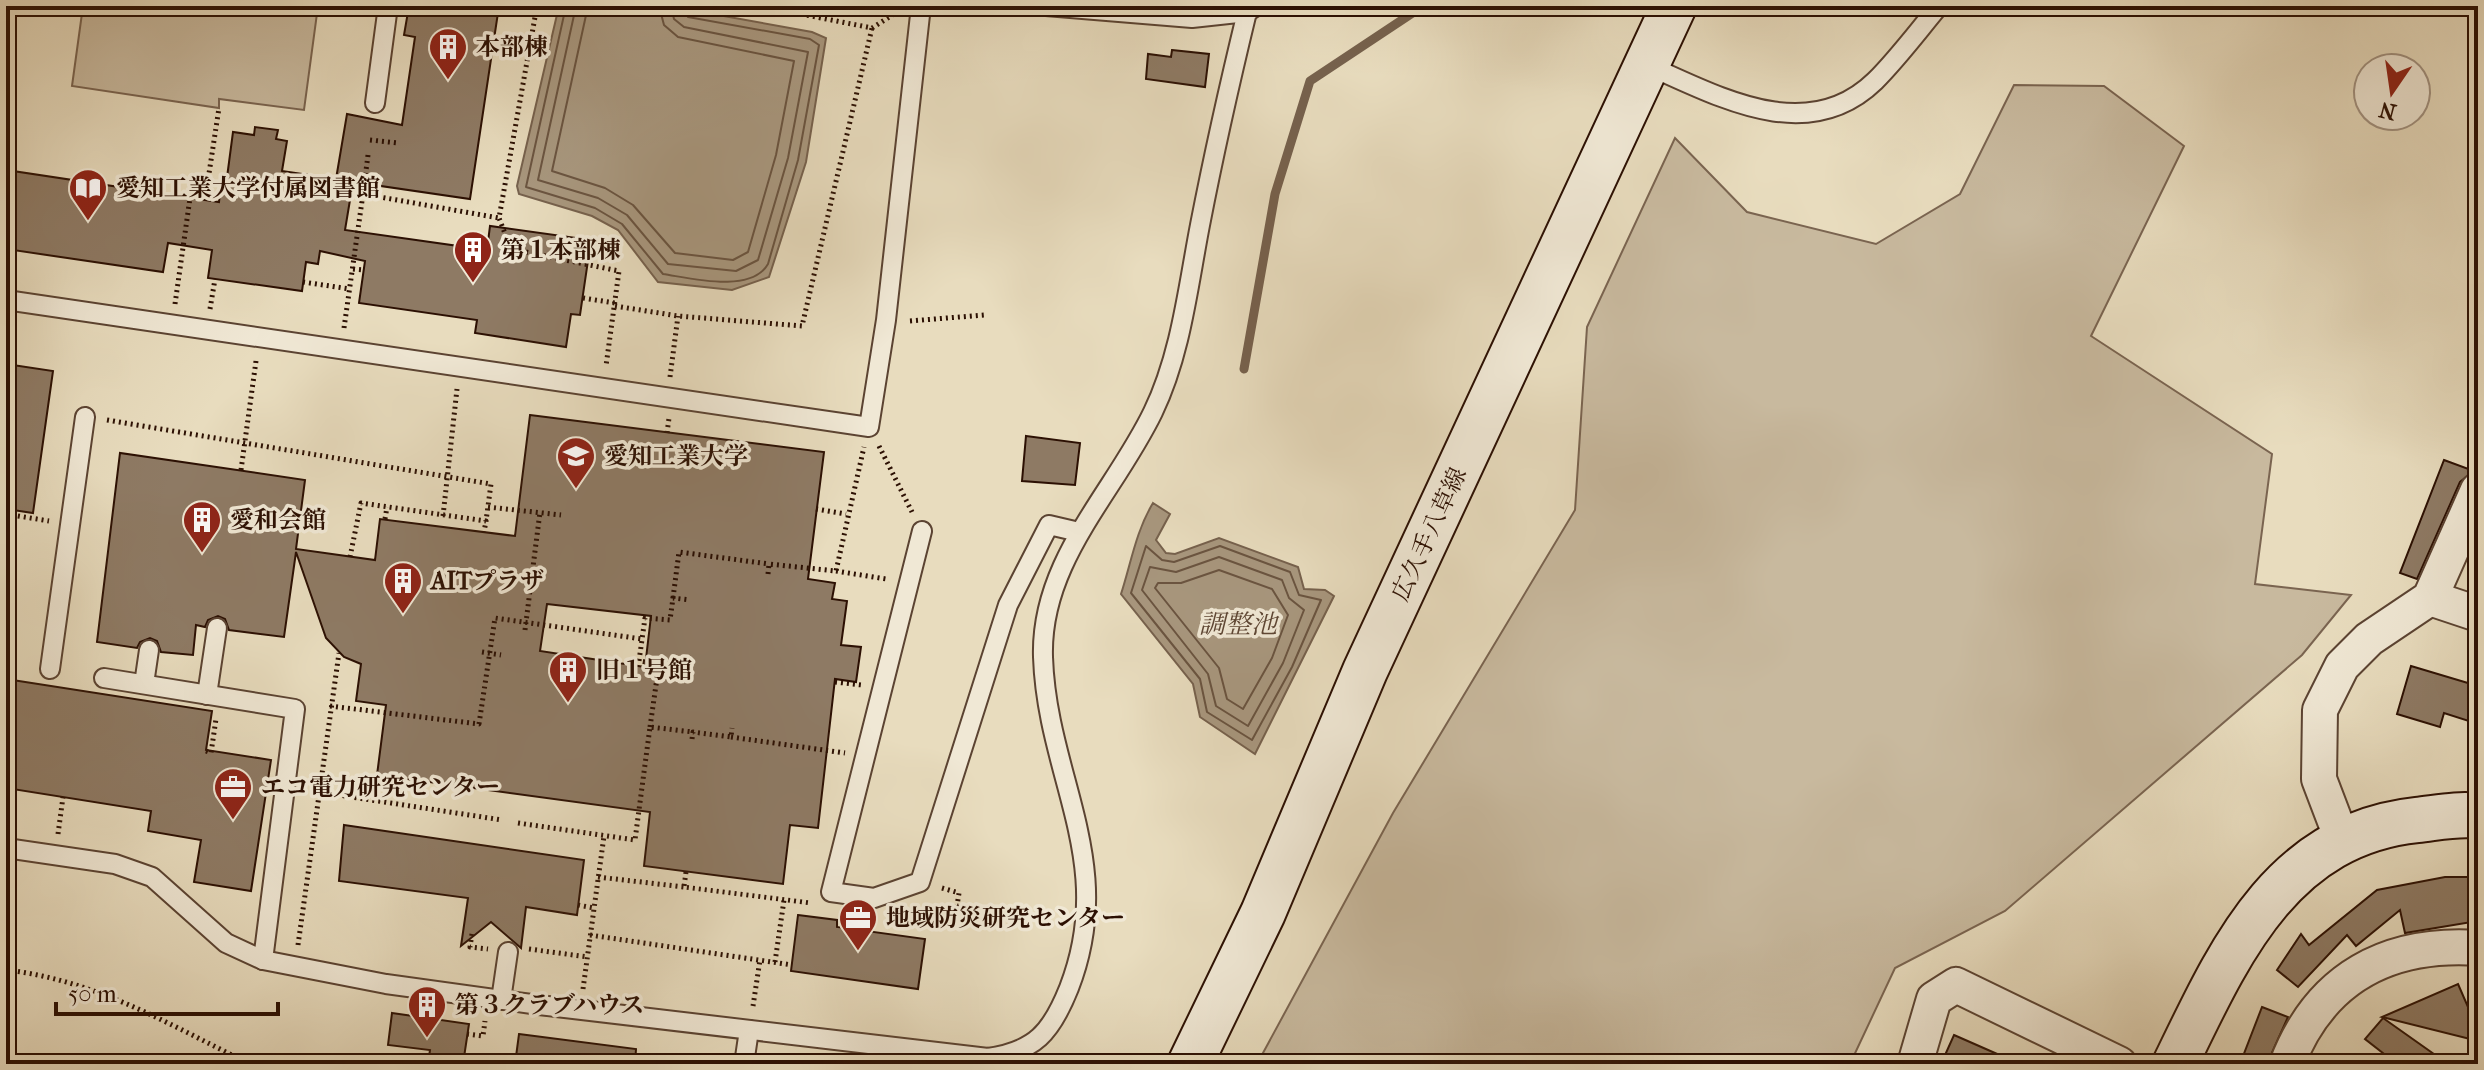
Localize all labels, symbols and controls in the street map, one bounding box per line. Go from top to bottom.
building icon: 本部棟 [427,26,469,81]
place label: 本部棟 [476,33,548,61]
north arrow [2352,52,2432,132]
text: N [2376,96,2399,125]
library icon: 愛知工業大学付属図書館 [67,167,109,222]
place label: 愛知工業大学付属図書館 [116,174,380,202]
building icon: 第１本部棟 [452,229,494,284]
place label: 第１本部棟 [501,236,621,264]
school or university icon: 愛知工業大学 [555,435,597,490]
place label: 愛知工業大学 [604,442,748,470]
street label: 広久手八草線 [1386,463,1472,605]
building icon: 愛和会館 [181,499,223,554]
place label: 愛和会館 [230,506,326,534]
building icon: AITプラザ [382,560,424,615]
place label: AITプラザ [429,567,544,595]
water label: 調整池 [1199,609,1280,640]
building icon: 旧１号館 [547,649,589,704]
place label: 旧１号館 [596,656,692,684]
office icon: エコ電力研究センター [212,766,254,821]
place label: エコ電力研究センター [261,773,500,801]
office icon: 地域防災研究センター [837,897,879,952]
place label: 地域防災研究センター [886,904,1125,932]
scale bar [56,966,278,1016]
text: 50 m [68,980,117,1008]
building icon: 第３クラブハウス [406,984,448,1039]
place label: 第３クラブハウス [455,991,644,1019]

